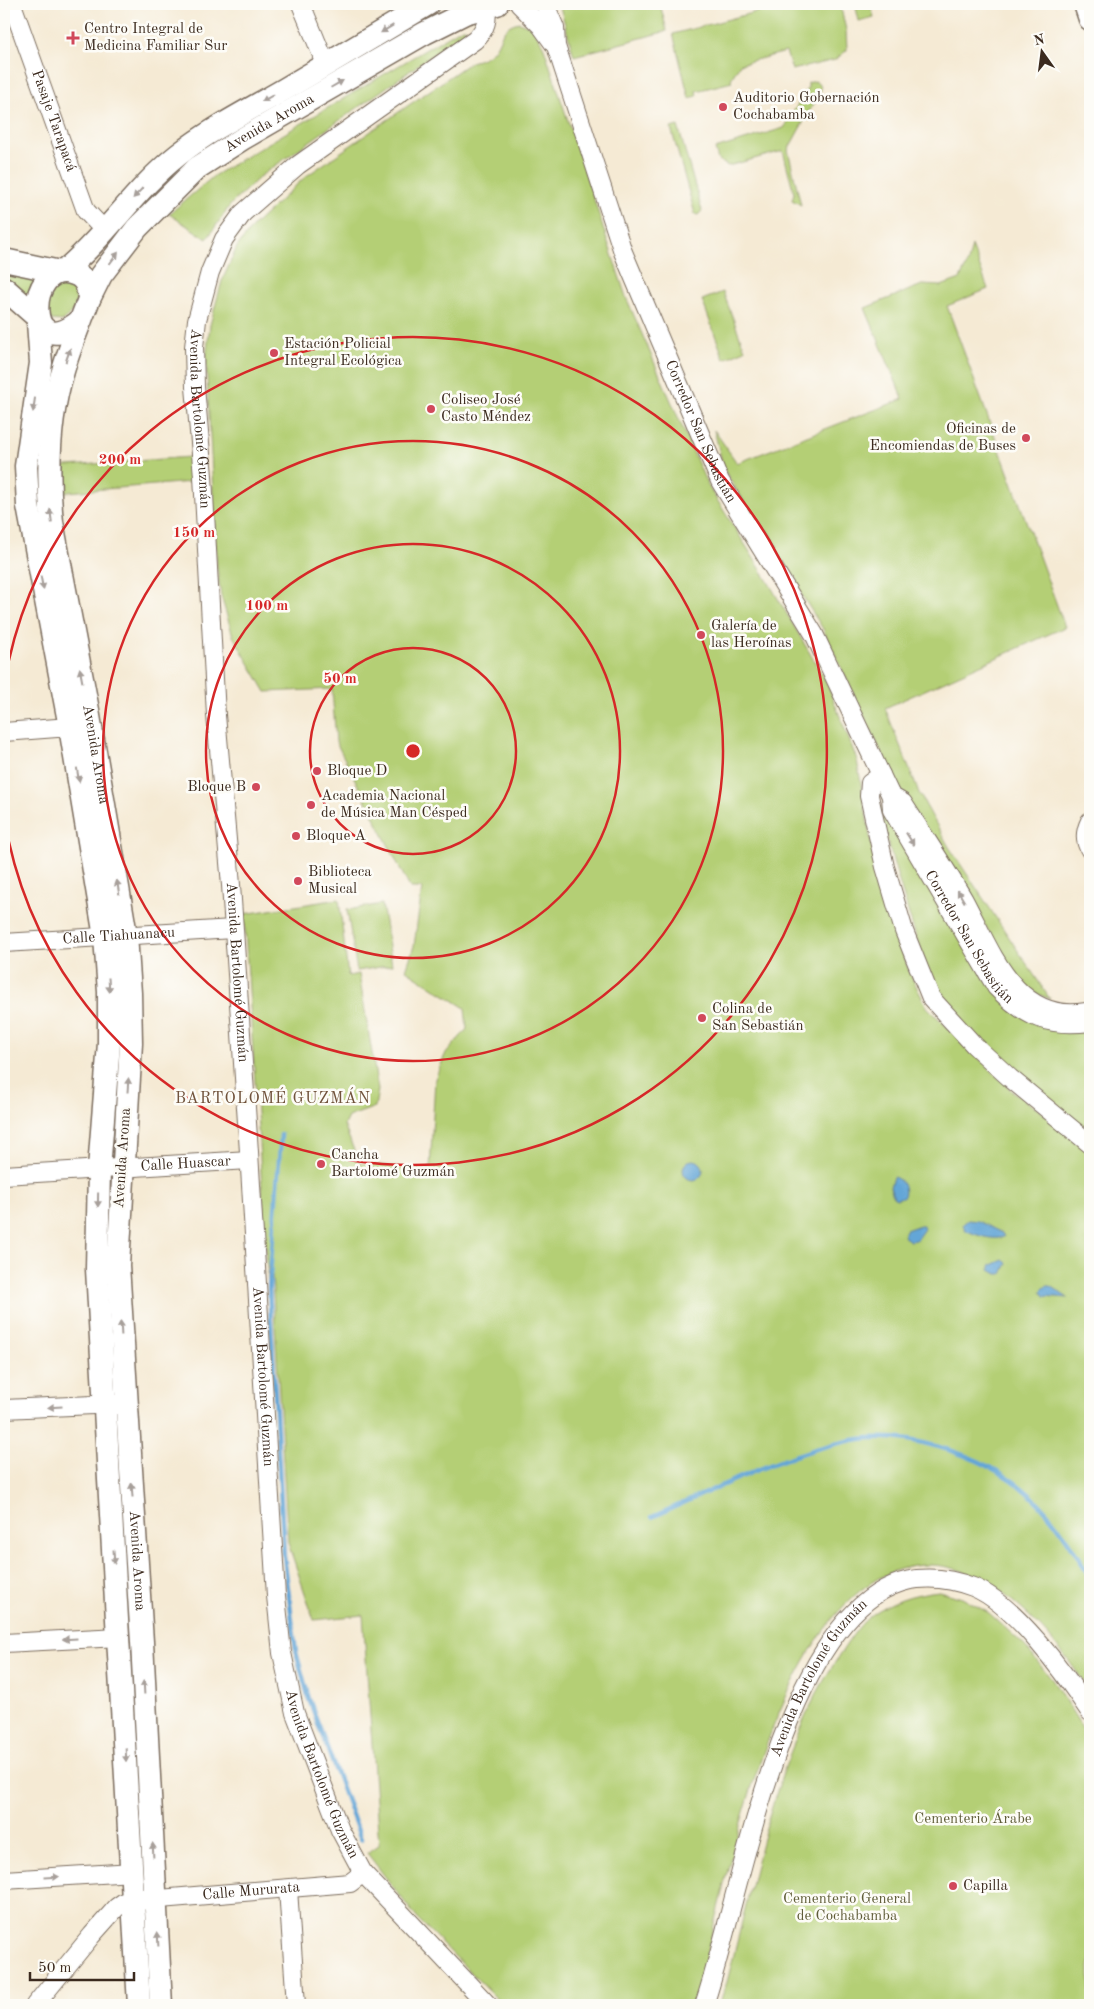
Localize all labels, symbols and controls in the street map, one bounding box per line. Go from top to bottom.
place label: Centro Integral de Medicina Familiar Sur [84,22,228,54]
one-way arrow [380,24,393,33]
north arrow [1016,28,1066,78]
marker: Centro Integral de Medicina Familiar Sur [66,31,80,45]
text: N [1032,32,1046,48]
street label: Pasaje Tarapacá [29,68,79,174]
one-way arrow [330,80,343,89]
street label: Avenida Aroma [222,91,317,155]
place label: Auditorio Gobernación Cochabamba [733,91,880,123]
one-way arrow [262,94,275,103]
marker: Auditorio Gobernación Cochabamba [717,101,729,113]
one-way arrow [132,187,144,199]
one-way arrow [109,252,120,265]
street label: Avenida Bartolomé Guzmán [186,328,212,509]
place label: Estación Policial Integral Ecológica [284,337,403,369]
marker: Estación Policial Integral Ecológica [268,347,280,359]
one-way arrow [65,348,72,363]
street label: Corredor San Sebastián [662,358,739,505]
place label: Coliseo José Casto Méndez [441,393,531,425]
one-way arrow [30,397,38,413]
marker: Coliseo José Casto Méndez [425,403,437,415]
place label: Oficinas de Encomiendas de Buses [869,422,1016,454]
marker: Oficinas de Encomiendas de Buses [1020,432,1032,444]
text: 200 m [99,453,141,468]
one-way arrow [47,507,55,523]
text: 150 m [173,526,215,541]
one-way arrow [38,576,46,592]
text: 100 m [246,599,288,614]
place label: Galería de las Heroínas [711,619,792,651]
marker: Galería de las Heroínas [695,629,707,641]
one-way arrow [77,667,85,683]
text: 50 m [323,672,357,687]
street label: Avenida Aroma [80,703,111,806]
centre of rings [404,742,422,760]
place label: Bloque D [327,764,387,779]
marker: Bloque D [311,765,323,777]
one-way arrow [74,768,82,784]
place label: Bloque B [187,780,246,795]
marker: Bloque B [250,781,262,793]
place label: Academia Nacional de Música Man Césped [321,789,468,821]
marker: Academia Nacional de Música Man Césped [305,799,317,811]
place label: Bloque A [306,829,366,844]
marker: Bloque A [290,830,302,842]
one-way arrow [905,833,914,846]
place label: Biblioteca Musical [308,865,372,897]
street label: Corredor San Sebastián [922,868,1016,1007]
marker: Biblioteca Musical [292,875,304,887]
one-way arrow [114,879,122,895]
street label: Avenida Bartolomé Guzmán [223,882,250,1063]
one-way arrow [957,890,966,903]
street label: Calle Tiahuanacu [62,925,175,947]
one-way arrow [105,977,113,993]
place label: Colina de San Sebastián [712,1002,804,1034]
marker: Colina de San Sebastián [696,1012,708,1024]
one-way arrow [124,1076,132,1092]
district label: BARTOLOMÉ GUZMÁN [175,1087,371,1107]
street label: Avenida Aroma [112,1107,134,1209]
place label: Cancha Bartolomé Guzmán [331,1148,455,1180]
street label: Calle Huascar [140,1154,231,1174]
marker: Cancha Bartolomé Guzmán [315,1158,327,1170]
one-way arrow [94,1192,102,1208]
street label: Avenida Bartolomé Guzmán [250,1286,276,1467]
one-way arrow [117,1320,125,1336]
one-way arrow [46,1403,62,1411]
one-way arrow [127,1482,135,1498]
street label: Avenida Aroma [126,1510,148,1612]
one-way arrow [110,1550,118,1566]
street label: Avenida Bartolomé Guzmán [769,1596,870,1759]
one-way arrow [62,1636,78,1644]
one-way arrow [140,1679,148,1695]
street label: Avenida Bartolomé Guzmán [283,1688,361,1861]
one-way arrow [122,1748,130,1764]
park label: Cementerio Árabe [914,1809,1032,1827]
one-way arrow [149,1841,157,1857]
one-way arrow [45,1873,61,1881]
place label: Capilla [963,1879,1008,1894]
street label: Calle Mururata [202,1880,301,1903]
marker: Capilla [947,1880,959,1892]
park label: Cementerio General de Cochabamba [783,1892,911,1924]
one-way arrow [153,1931,161,1947]
scale bar [30,1949,134,1981]
text: 50 m [38,1961,72,1976]

